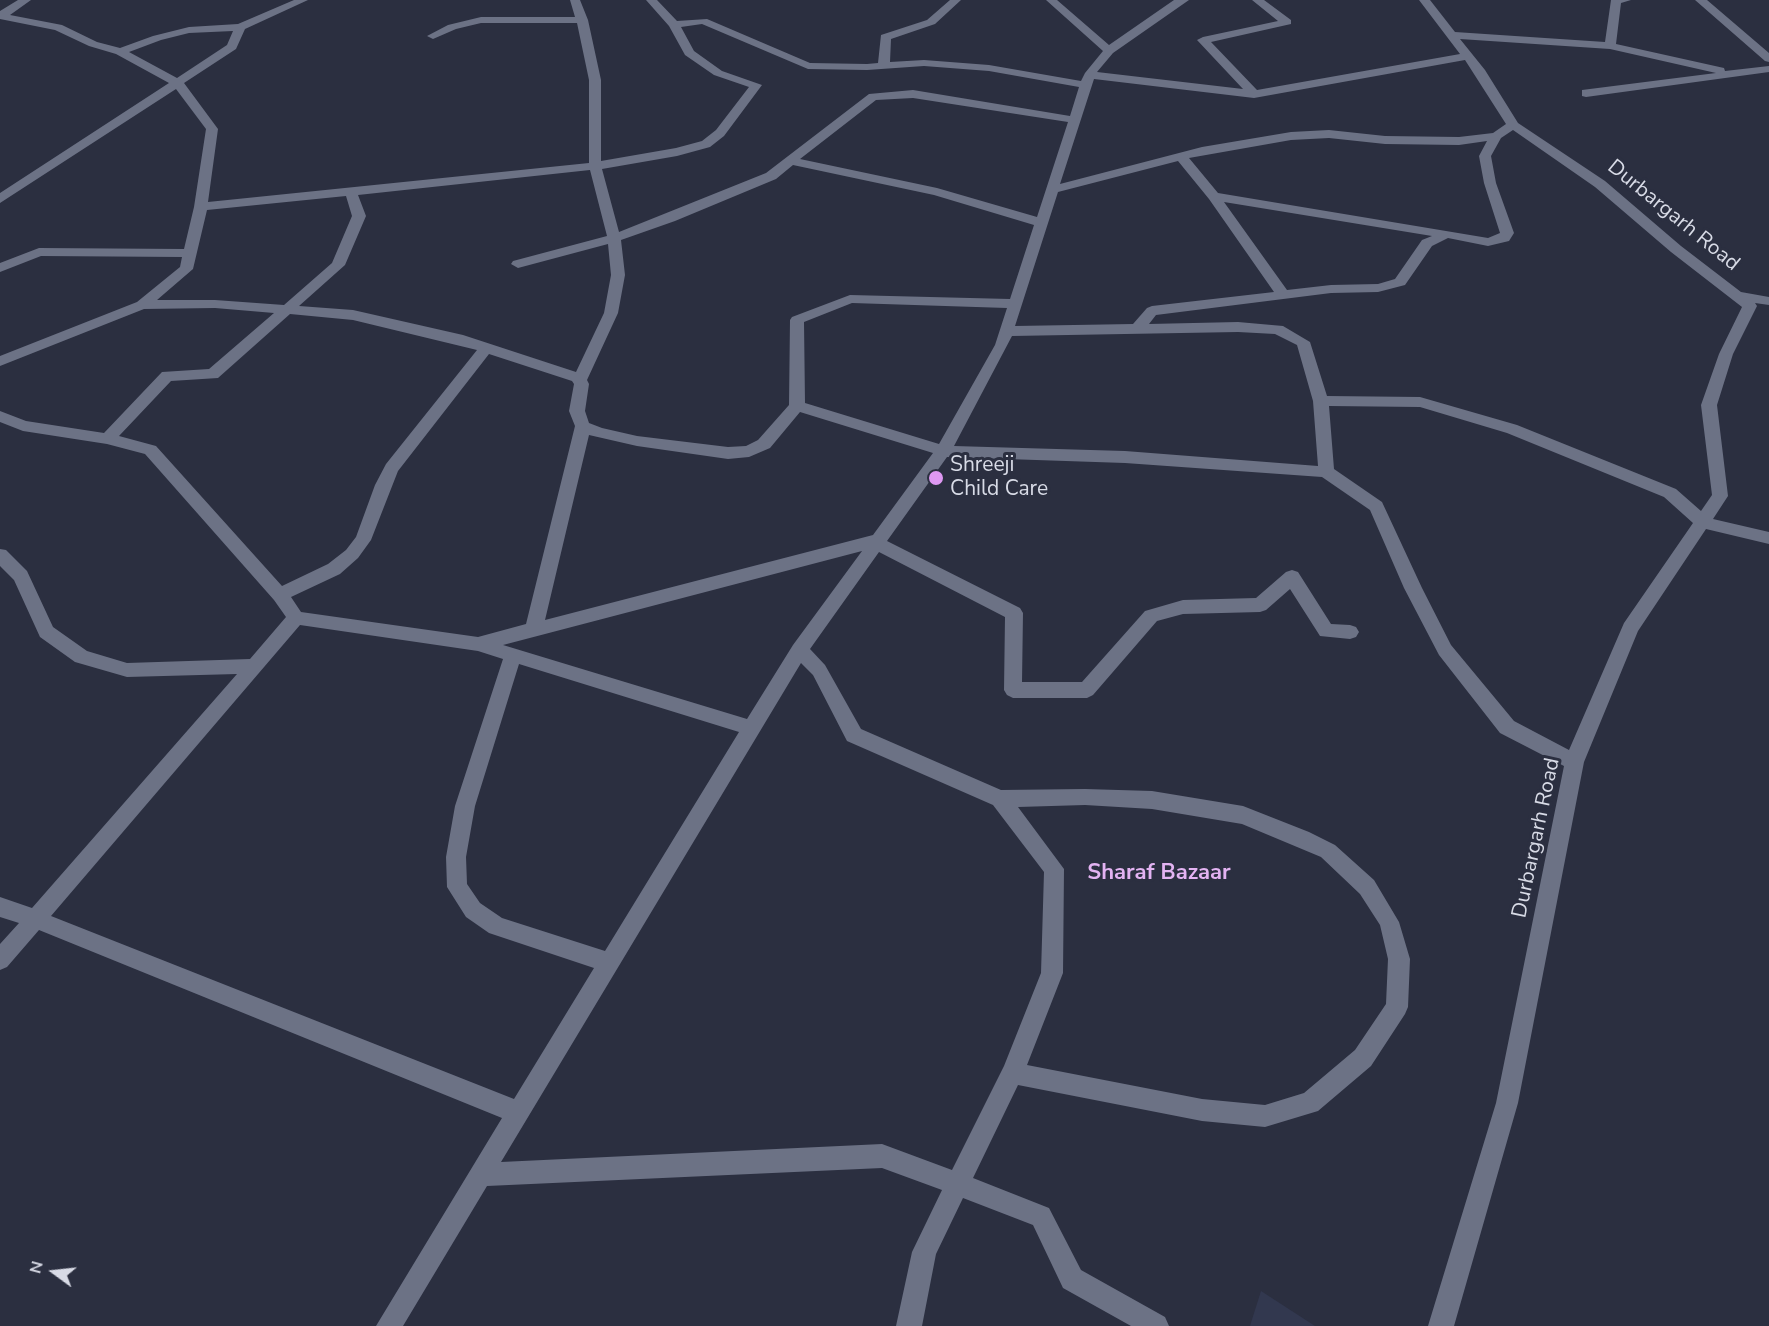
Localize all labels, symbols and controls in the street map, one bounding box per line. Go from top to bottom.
street label: Durbargarh Road [1602,155,1744,277]
place label: Shreeji Child Care [950,453,1048,503]
marker: Shreeji Child Care [927,469,945,487]
street label: Durbargarh Road [1508,756,1566,920]
district label: Sharaf Bazaar [1087,861,1231,887]
north arrow [24,1242,84,1302]
text: N [24,1259,49,1276]

